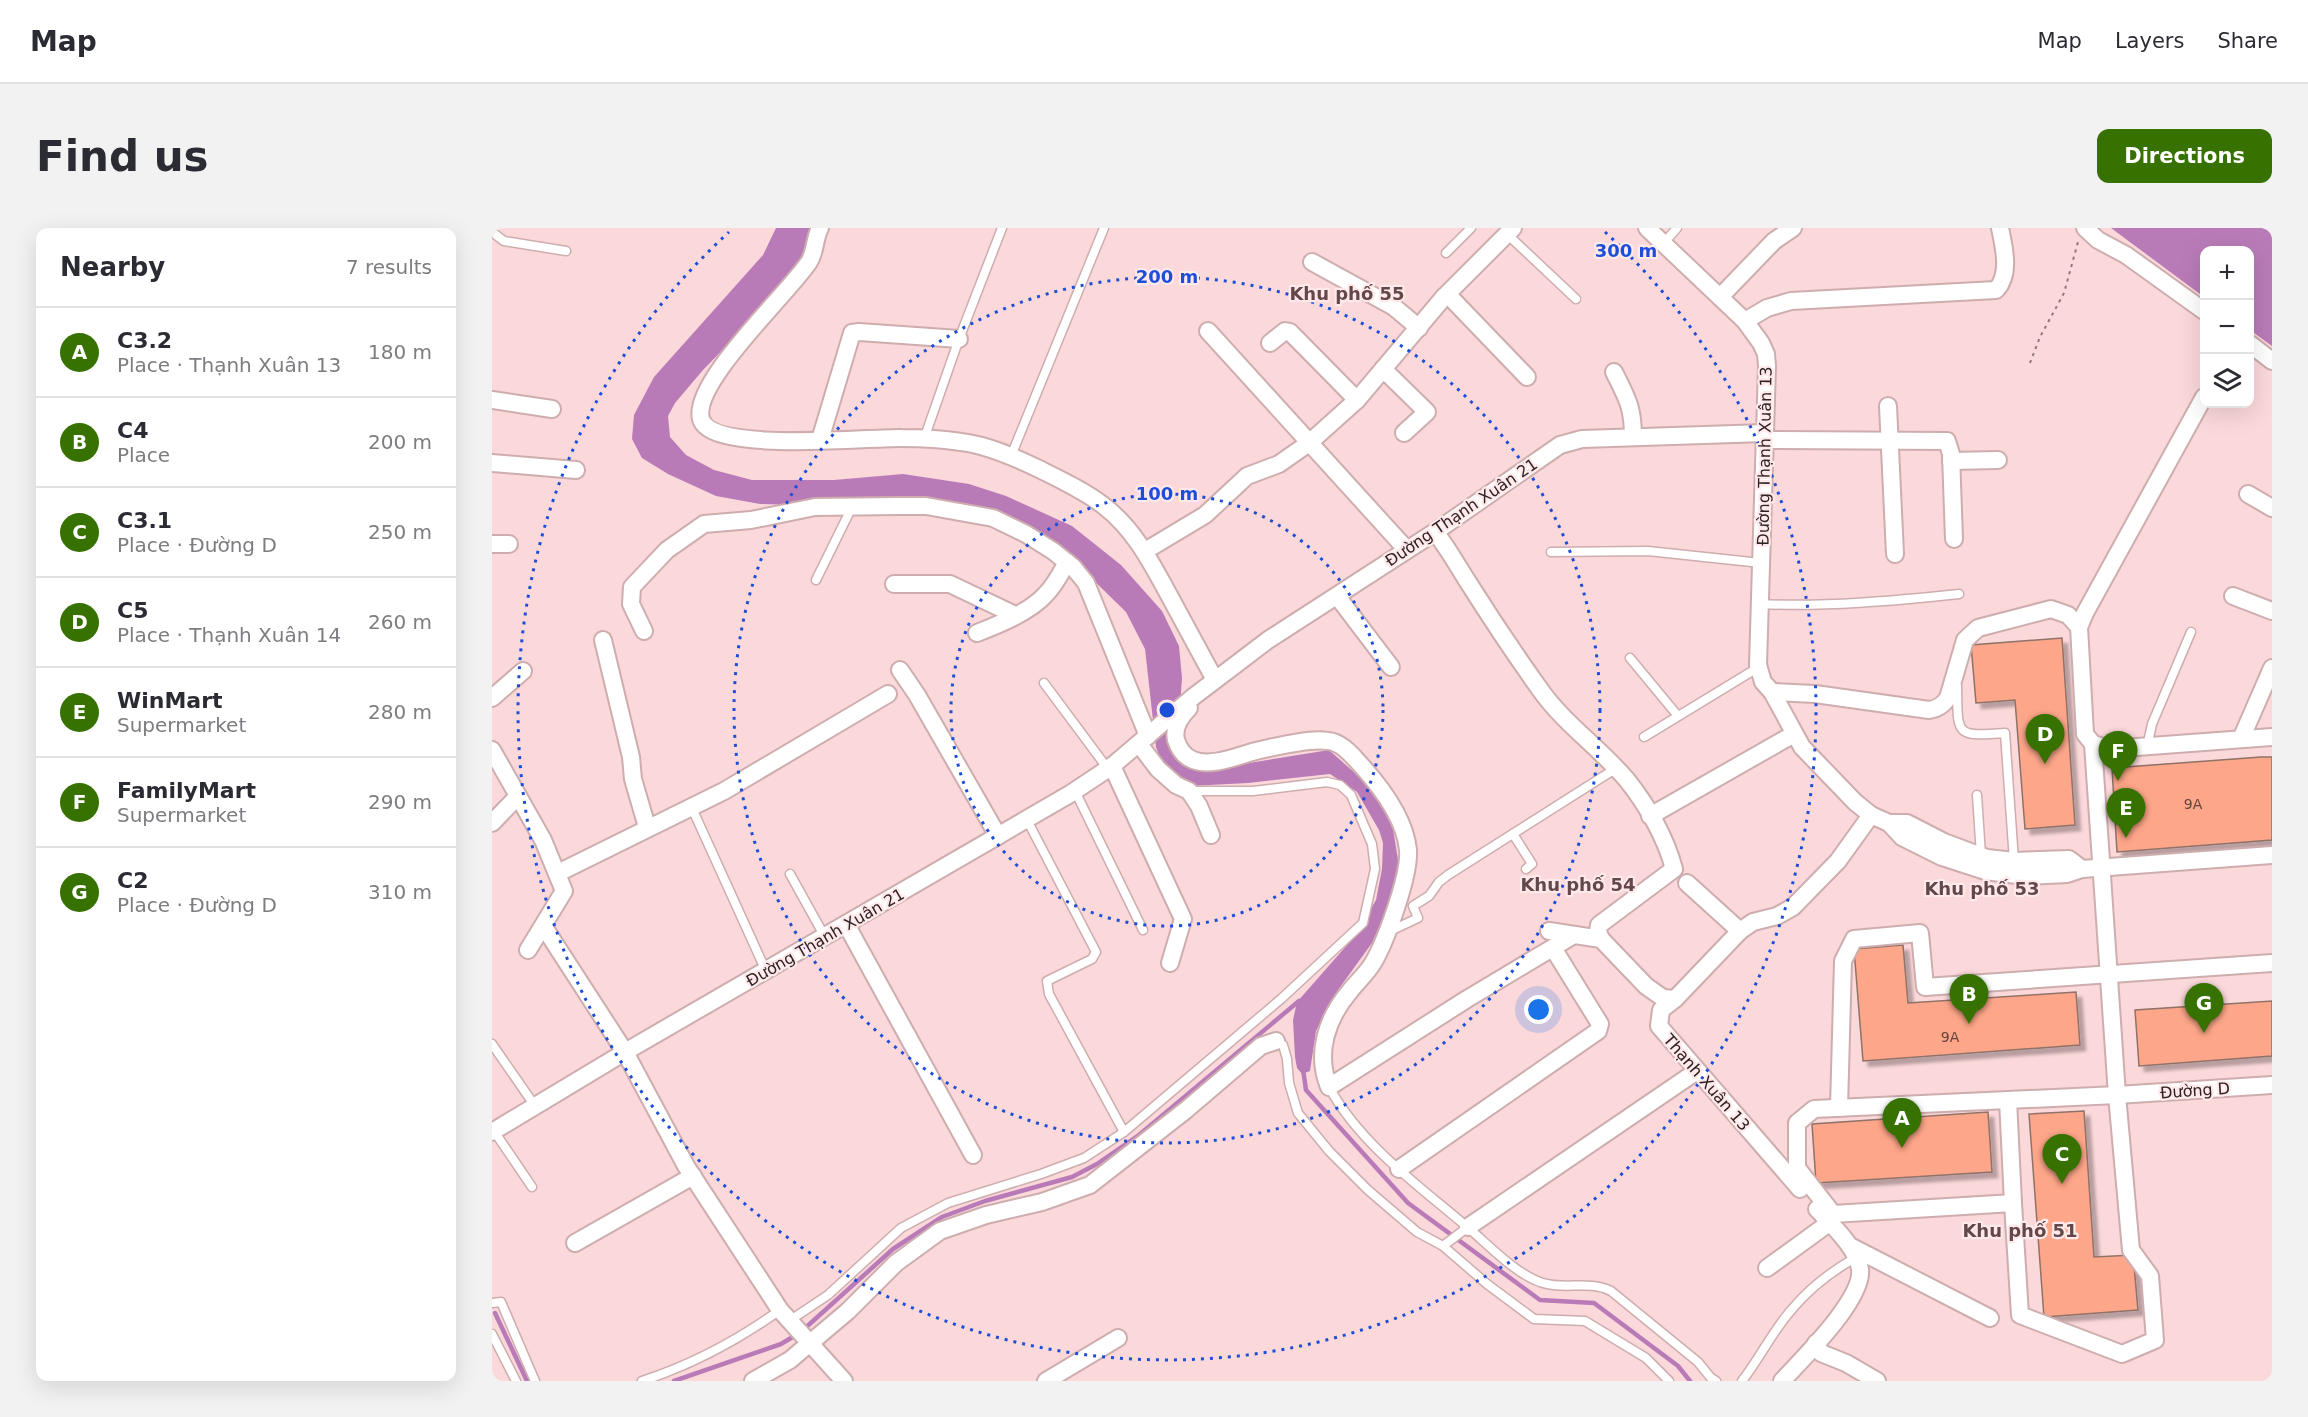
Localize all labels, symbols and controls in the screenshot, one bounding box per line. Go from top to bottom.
text: Map [30,25,97,58]
text: Map [2038,29,2082,53]
text: Layers [2115,29,2184,53]
text: Share [2217,29,2278,53]
button: Directions [2097,129,2272,183]
text: Find us [36,132,209,181]
text: 300 m [1595,240,1657,261]
map controls [2200,246,2254,408]
button: + [2200,246,2254,300]
text: Nearby [60,252,165,282]
text: 7 results [346,255,432,279]
text: 200 m [1136,266,1198,287]
district label: Khu phố 55 [1289,283,1405,304]
button: − [2200,300,2254,354]
text: C3.2 [117,328,172,353]
text: A [72,340,87,364]
text: 180 m [368,340,432,364]
text: Place · Thạnh Xuân 13 [117,353,341,377]
button: layers [2200,354,2254,408]
street label: Đường Thạnh Xuân 13 [1753,366,1776,546]
text: C4 [117,418,148,443]
text: B [72,430,87,454]
text: 200 m [368,430,432,454]
text: Place [117,443,170,467]
street label: Đường Thạnh Xuân 21 [1382,454,1541,570]
text: 100 m [1136,483,1198,504]
text: С3.1 [117,508,172,533]
text: C [72,520,87,544]
text: 250 m [368,520,432,544]
text: Place · Đường D [117,533,277,557]
text: C5 [117,598,148,623]
text: D [71,610,88,634]
text: 260 m [368,610,432,634]
text: Place · Thạnh Xuân 14 [117,623,341,647]
text: WinMart [117,688,223,713]
text: E [73,700,86,724]
text: 280 m [368,700,432,724]
centre of rings [1157,700,1177,720]
text: Supermarket [117,713,246,737]
pin: D [2026,714,2064,764]
pin: F [2098,732,2138,781]
text: FamilyMart [117,778,256,803]
pin: E [2106,788,2146,838]
text: F [73,790,86,814]
text: 290 m [368,790,432,814]
house number: 9A [2184,796,2203,812]
text: Supermarket [117,803,246,827]
text: С2 [117,868,148,893]
district label: Khu phố 54 [1520,874,1636,895]
district label: Khu phố 53 [1924,878,2040,899]
text: G [71,880,88,904]
text: 310 m [368,880,432,904]
street label: Đường Thạnh Xuân 21 [743,884,908,990]
text: Place · Đường D [117,893,277,917]
pin: B [1950,974,1988,1024]
pin: G [2184,984,2224,1033]
your location [1524,995,1553,1024]
street label: Thạnh Xuân 13 [1659,1029,1754,1134]
house number: 9A [1941,1029,1960,1045]
street label: Đường D [2159,1079,2231,1102]
pin: A [1882,1098,1922,1148]
pin: C [2042,1134,2082,1184]
district label: Khu phố 51 [1962,1220,2078,1241]

